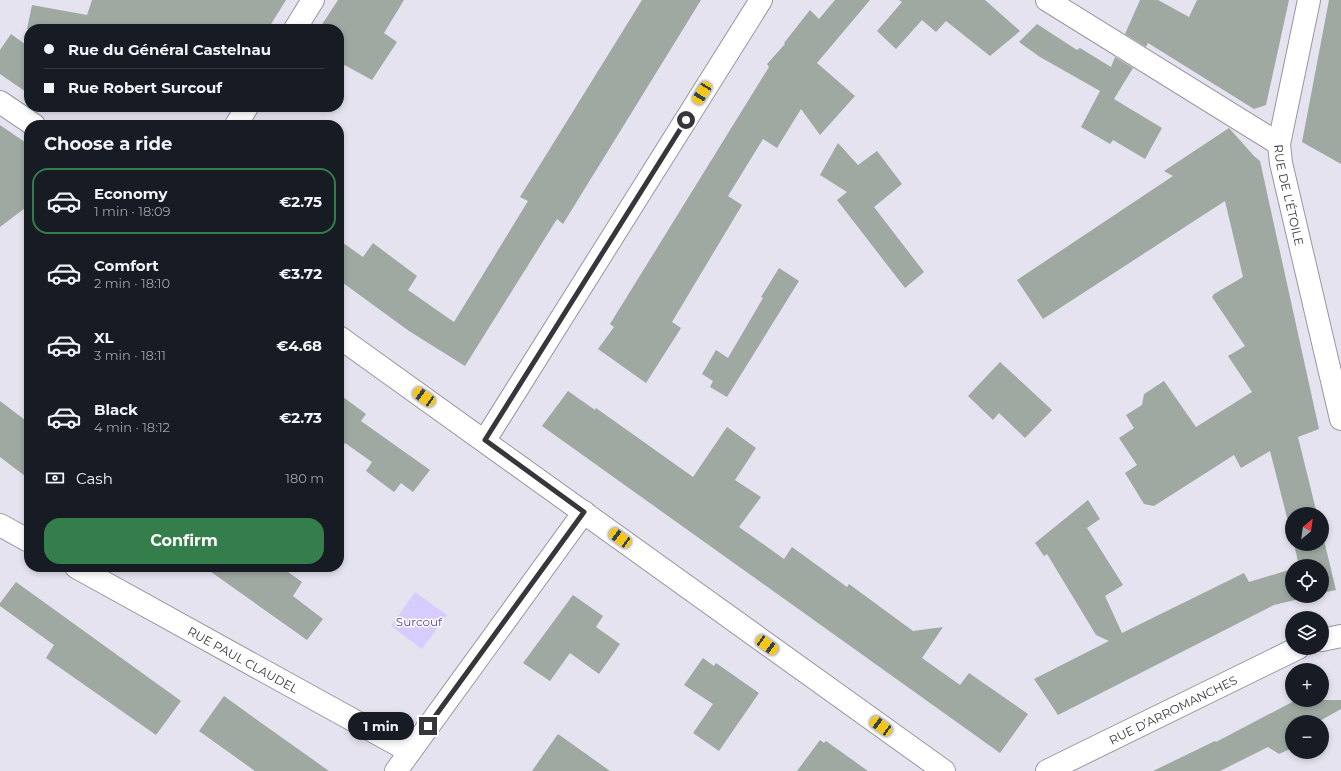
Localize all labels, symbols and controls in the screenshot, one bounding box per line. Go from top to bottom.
text: Rue du Général Castelnau [68,40,271,59]
text: Rue Robert Surcouf [68,78,222,97]
car [691,80,713,106]
route start [677,111,695,129]
text: Choose a ride [44,133,172,155]
street label: RUE DE L’ÉTOILE [1272,144,1308,247]
icon: car [46,183,82,219]
text: Economy [94,184,167,203]
text: €2.75 [279,192,322,211]
text: 1 min · 18:09 [94,203,171,219]
icon: car [46,255,82,291]
text: Comfort [94,256,159,275]
text: €3.72 [279,264,322,283]
text: 2 min · 18:10 [94,275,170,291]
icon: car [46,327,82,363]
text: XL [94,328,113,347]
text: €4.68 [276,336,322,355]
text: 3 min · 18:11 [94,347,166,363]
car [411,385,437,409]
icon: car [46,399,82,435]
text: Black [94,400,138,419]
text: €2.73 [279,408,322,427]
text: 4 min · 18:12 [94,419,170,435]
icon: cash [44,467,66,489]
text: Cash [76,469,113,488]
text: 180 m [285,470,324,486]
north arrow [1285,507,1329,551]
map controls [1285,507,1329,759]
button: Confirm [44,518,324,564]
car [607,526,633,550]
button: locate [1285,559,1329,603]
button: layers [1285,611,1329,655]
park label: Surcouf [396,614,443,629]
street label: RUE PAUL CLAUDEL [185,623,301,696]
car [754,633,780,657]
button: + [1285,663,1329,707]
street label: RUE D’ARROMANCHES [1106,672,1239,747]
callout: 1 min [348,712,414,740]
car [868,714,894,738]
button: − [1285,715,1329,759]
route end [419,717,437,735]
text: 1 min [363,718,399,734]

